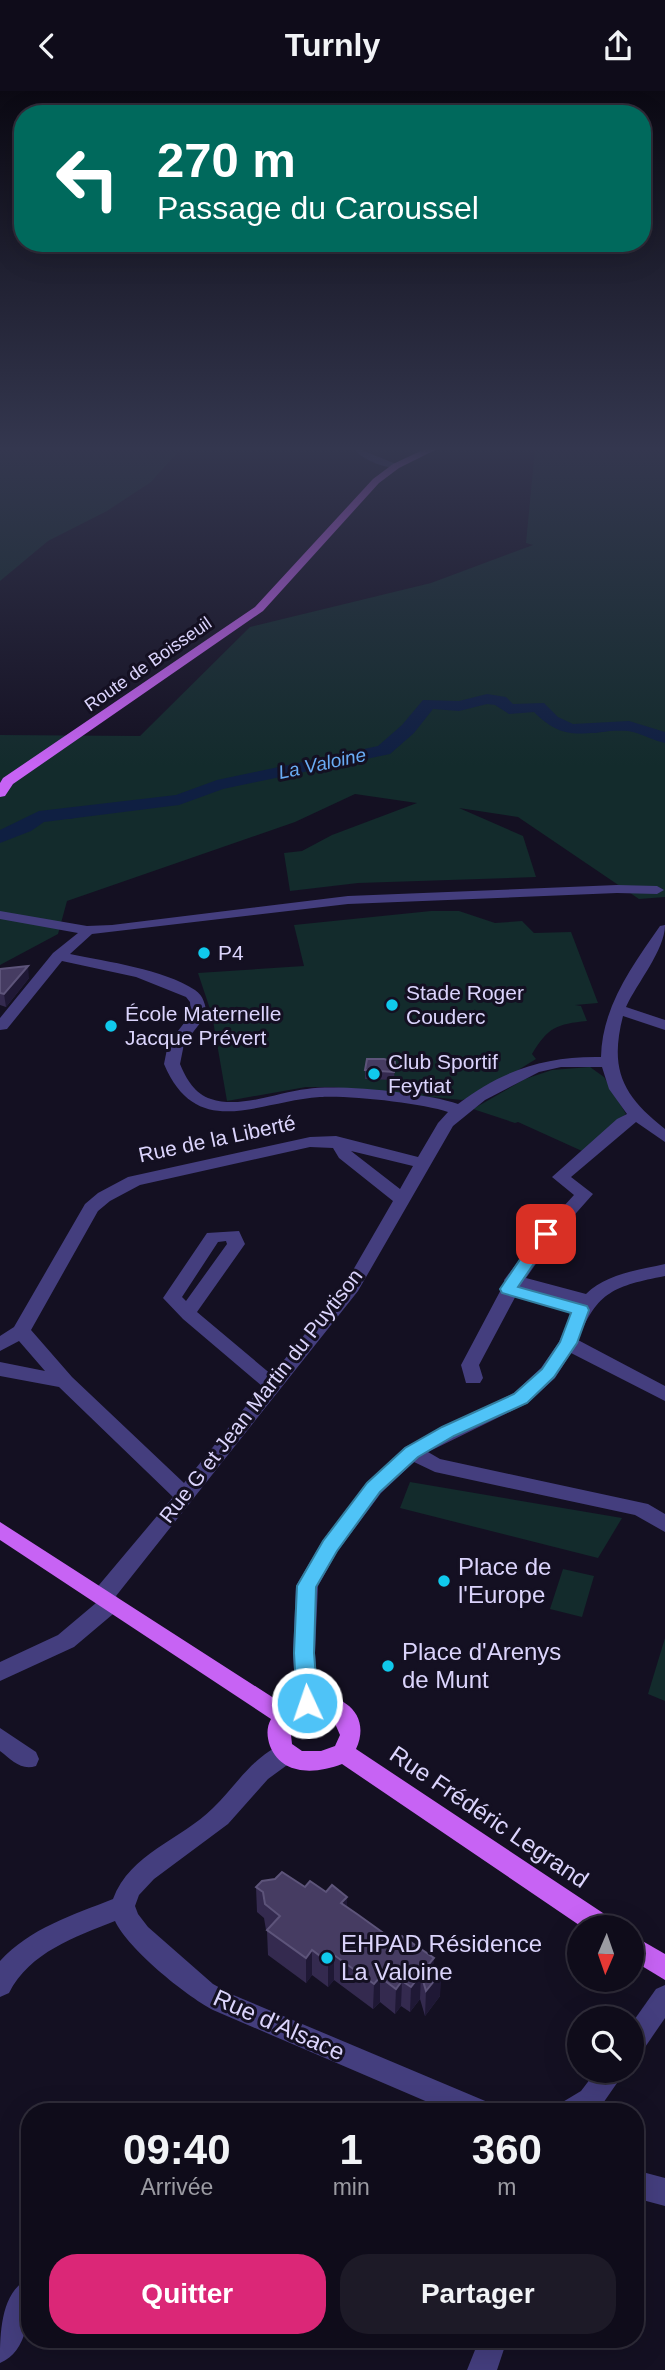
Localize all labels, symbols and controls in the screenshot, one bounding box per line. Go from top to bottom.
icon: back [28,27,66,65]
text: Turnly [285,27,380,63]
icon: share [599,27,637,65]
icon: left [42,133,133,224]
text: 270 m [157,133,296,187]
text: Passage du Caroussel [157,190,479,226]
street label: Route de Boisseuil [81,613,215,715]
water label: La Valoine [276,744,368,783]
place label: P4 [218,941,244,964]
marker: P4 [196,945,212,961]
place label: Stade Roger Couderc [406,981,524,1028]
marker: Stade Roger Couderc [384,997,400,1013]
place label: École Maternelle Jacque Prévert [125,1002,281,1049]
marker: École Maternelle Jacque Prévert [103,1018,119,1034]
place label: Club Sportif Feytiat [388,1050,498,1097]
marker: Club Sportif Feytiat [366,1066,382,1082]
street label: Rue de la Liberté [136,1111,298,1166]
pin [516,1204,576,1264]
icon: arrive [527,1215,565,1253]
street label: Rue G et Jean Martin du Puytison [155,1264,367,1527]
place label: Place de l'Europe [458,1553,551,1608]
marker: Place de l'Europe [436,1573,452,1589]
place label: Place d'Arenys de Munt [402,1638,561,1693]
marker: Place d'Arenys de Munt [380,1658,396,1674]
position arrow [270,1666,344,1740]
street label: Rue Frédéric Legrand [385,1740,594,1893]
north arrow [567,1915,644,1991]
map controls [567,1915,644,2083]
place label: EHPAD Résidence La Valoine [341,1930,542,1985]
marker: EHPAD Résidence La Valoine [319,1950,335,1966]
street label: Rue d'Alsace [209,1984,349,2065]
button: search [567,2006,644,2083]
text: 09:40 [123,2126,231,2173]
text: 1 [339,2126,363,2173]
text: 360 [472,2126,542,2173]
text: Arrivée [140,2174,213,2200]
text: min [333,2174,370,2200]
text: m [497,2174,516,2200]
button: Quitter [49,2254,326,2334]
button: Partager [340,2254,616,2334]

